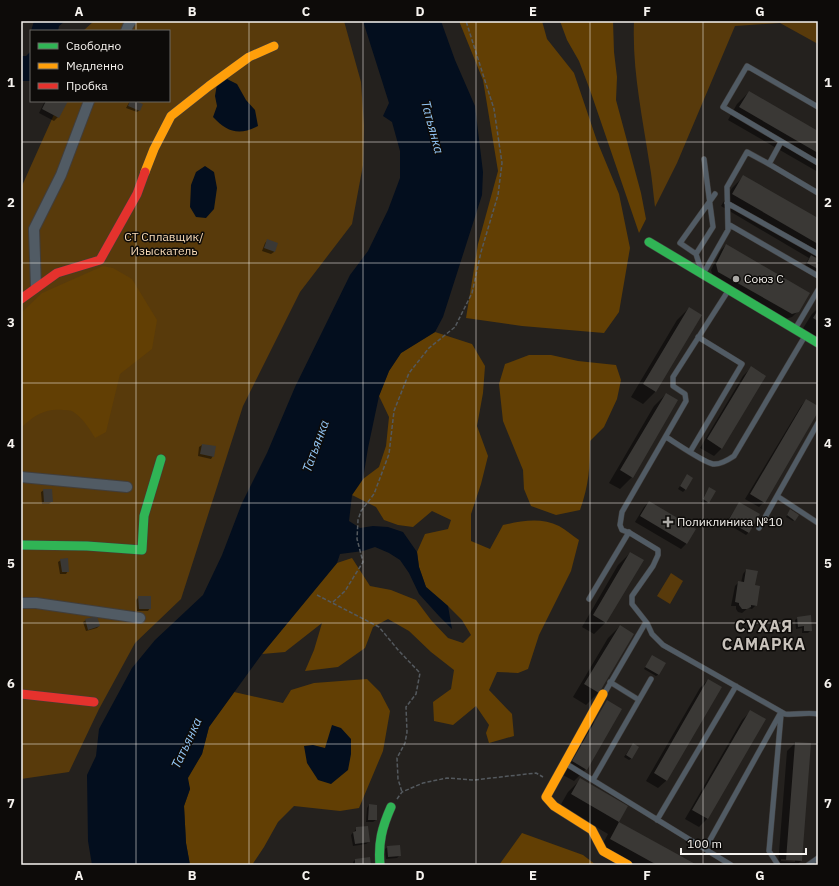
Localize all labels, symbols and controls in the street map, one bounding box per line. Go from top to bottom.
text: A [75,3,84,20]
text: B [188,3,197,20]
text: C [302,3,311,20]
text: D [415,3,425,20]
text: E [529,3,537,20]
text: F [643,3,651,20]
text: G [755,3,765,20]
legend [30,30,170,102]
text: Свободно [66,38,122,53]
text: Медленно [66,58,124,73]
text: 1 [7,74,15,91]
text: 1 [824,74,832,91]
text: Пробка [66,78,108,93]
water label: Татьянка [417,99,448,156]
text: 2 [7,194,15,211]
text: 2 [824,194,832,211]
park label: СТ Сплавщик/ Изыскатель [124,229,204,258]
place label: Союз С [744,271,784,286]
marker: Союз С [731,274,741,284]
text: 3 [7,314,15,331]
text: 3 [824,314,832,331]
water label: Татьянка [298,418,333,475]
text: 4 [7,435,15,452]
text: 4 [824,435,832,452]
place label: Поликлиника №10 [677,514,783,529]
marker: Поликлиника №10 [662,516,674,528]
text: 5 [7,555,15,572]
text: 5 [824,555,832,572]
district label: СУХАЯ САМАРКА [722,616,806,654]
text: 6 [7,675,15,692]
text: 6 [824,675,832,692]
water label: Татьянка [167,715,206,771]
text: 7 [7,795,15,812]
text: 7 [824,795,832,812]
scale bar [681,830,806,856]
text: 100 m [687,836,722,851]
text: A [75,867,84,884]
text: B [188,867,197,884]
text: C [302,867,311,884]
text: D [415,867,425,884]
text: E [529,867,537,884]
text: F [643,867,651,884]
text: G [755,867,765,884]

